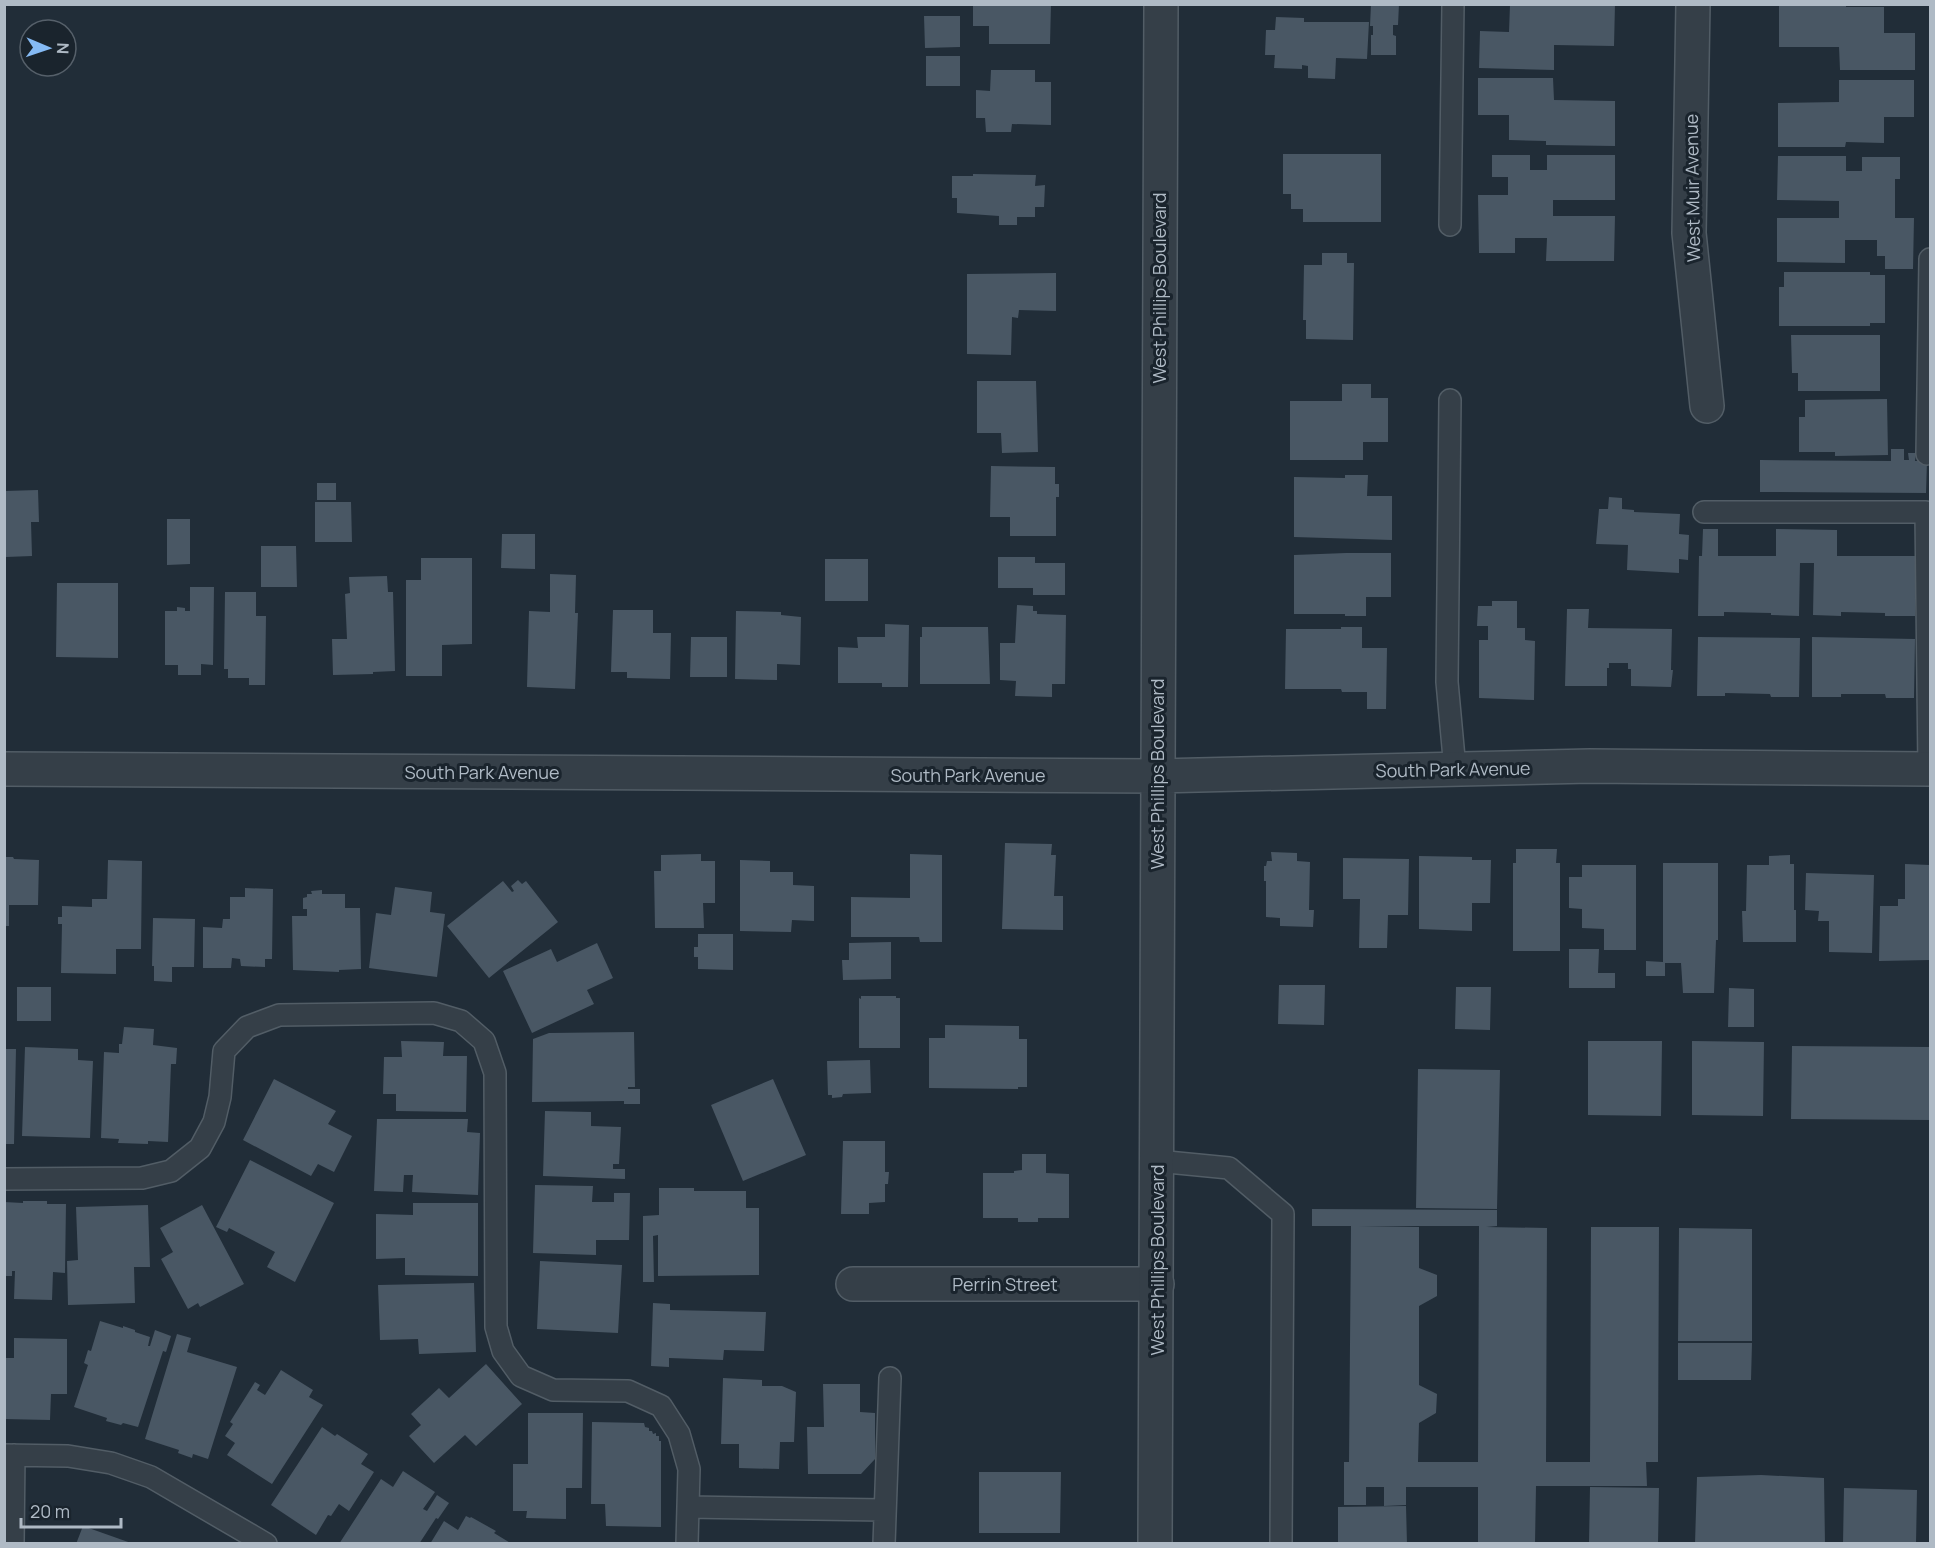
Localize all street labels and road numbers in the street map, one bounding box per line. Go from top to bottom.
street label: West Muir Avenue [1679,114,1705,262]
street label: West Phillips Boulevard [1147,193,1171,383]
street label: West Phillips Boulevard [1145,679,1169,869]
street label: South Park Avenue [1375,756,1531,782]
street label: South Park Avenue [404,760,560,784]
street label: South Park Avenue [890,763,1046,787]
street label: West Phillips Boulevard [1145,1165,1169,1355]
street label: Perrin Street [952,1272,1058,1296]

